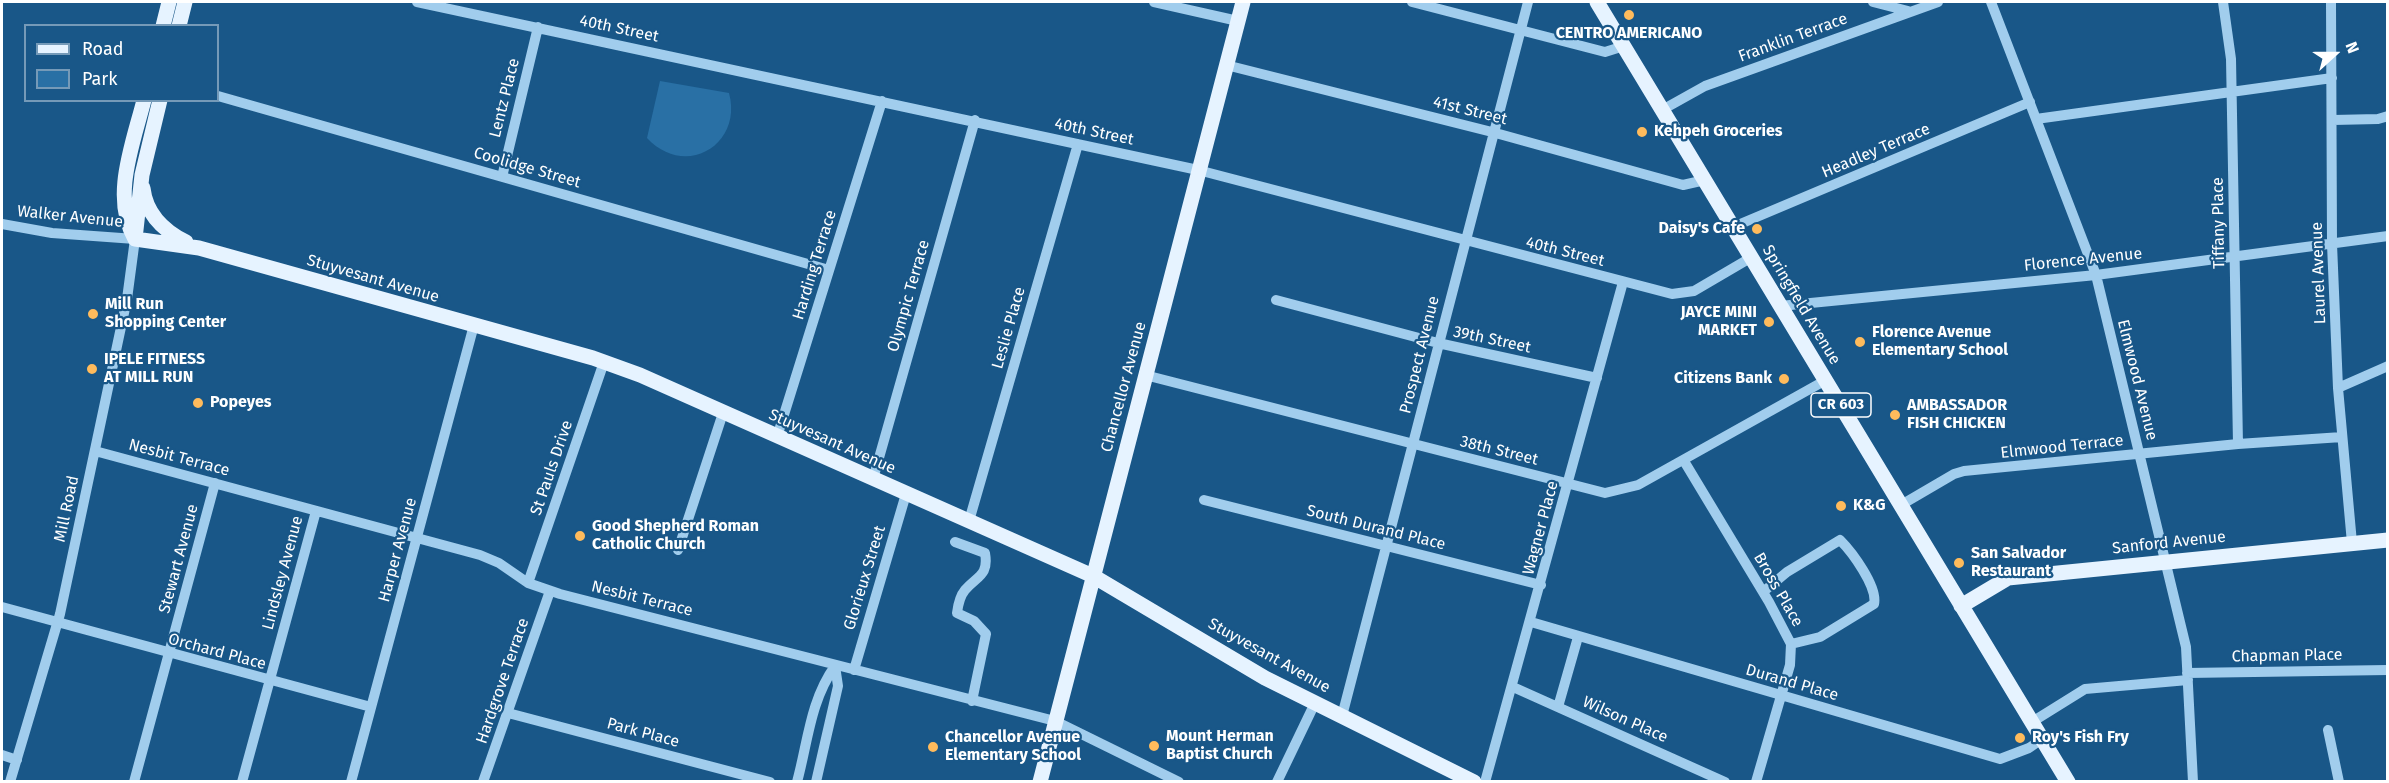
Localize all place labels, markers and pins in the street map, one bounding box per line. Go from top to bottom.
marker: CENTRO AMERICANO [1622,8,1636,22]
place label: CENTRO AMERICANO [1556,24,1702,44]
place label: Kehpeh Groceries [1654,122,1783,142]
marker: Kehpeh Groceries [1635,125,1649,139]
place label: Daisy's Cafe [1658,219,1745,239]
marker: Daisy's Cafe [1750,222,1764,236]
place label: Mill Run Shopping Center [105,295,226,333]
place label: JAYCE MINI MARKET [1681,303,1757,341]
marker: Mill Run Shopping Center [86,307,100,321]
marker: JAYCE MINI MARKET [1762,315,1776,329]
place label: Florence Avenue Elementary School [1872,323,2008,361]
marker: Florence Avenue Elementary School [1853,335,1867,349]
place label: IPELE FITNESS AT MILL RUN [104,350,205,388]
marker: IPELE FITNESS AT MILL RUN [85,362,99,376]
place label: Citizens Bank [1674,369,1772,389]
marker: Citizens Bank [1777,372,1791,386]
place label: Popeyes [210,393,271,413]
marker: Popeyes [191,396,205,410]
place label: AMBASSADOR FISH CHICKEN [1907,396,2007,434]
marker: AMBASSADOR FISH CHICKEN [1888,408,1902,422]
place label: K&G [1853,496,1885,516]
marker: K&G [1834,499,1848,513]
place label: Good Shepherd Roman Catholic Church [592,517,759,555]
marker: Good Shepherd Roman Catholic Church [573,529,587,543]
place label: San Salvador Restaurant [1971,544,2066,582]
marker: San Salvador Restaurant [1952,556,1966,570]
place label: Mount Herman Baptist Church [1166,727,1274,765]
place label: Chancellor Avenue Elementary School [945,728,1081,766]
place label: Roy's Fish Fry [2032,728,2129,748]
marker: Roy's Fish Fry [2013,731,2027,745]
marker: Mount Herman Baptist Church [1147,739,1161,753]
marker: Chancellor Avenue Elementary School [926,740,940,754]

